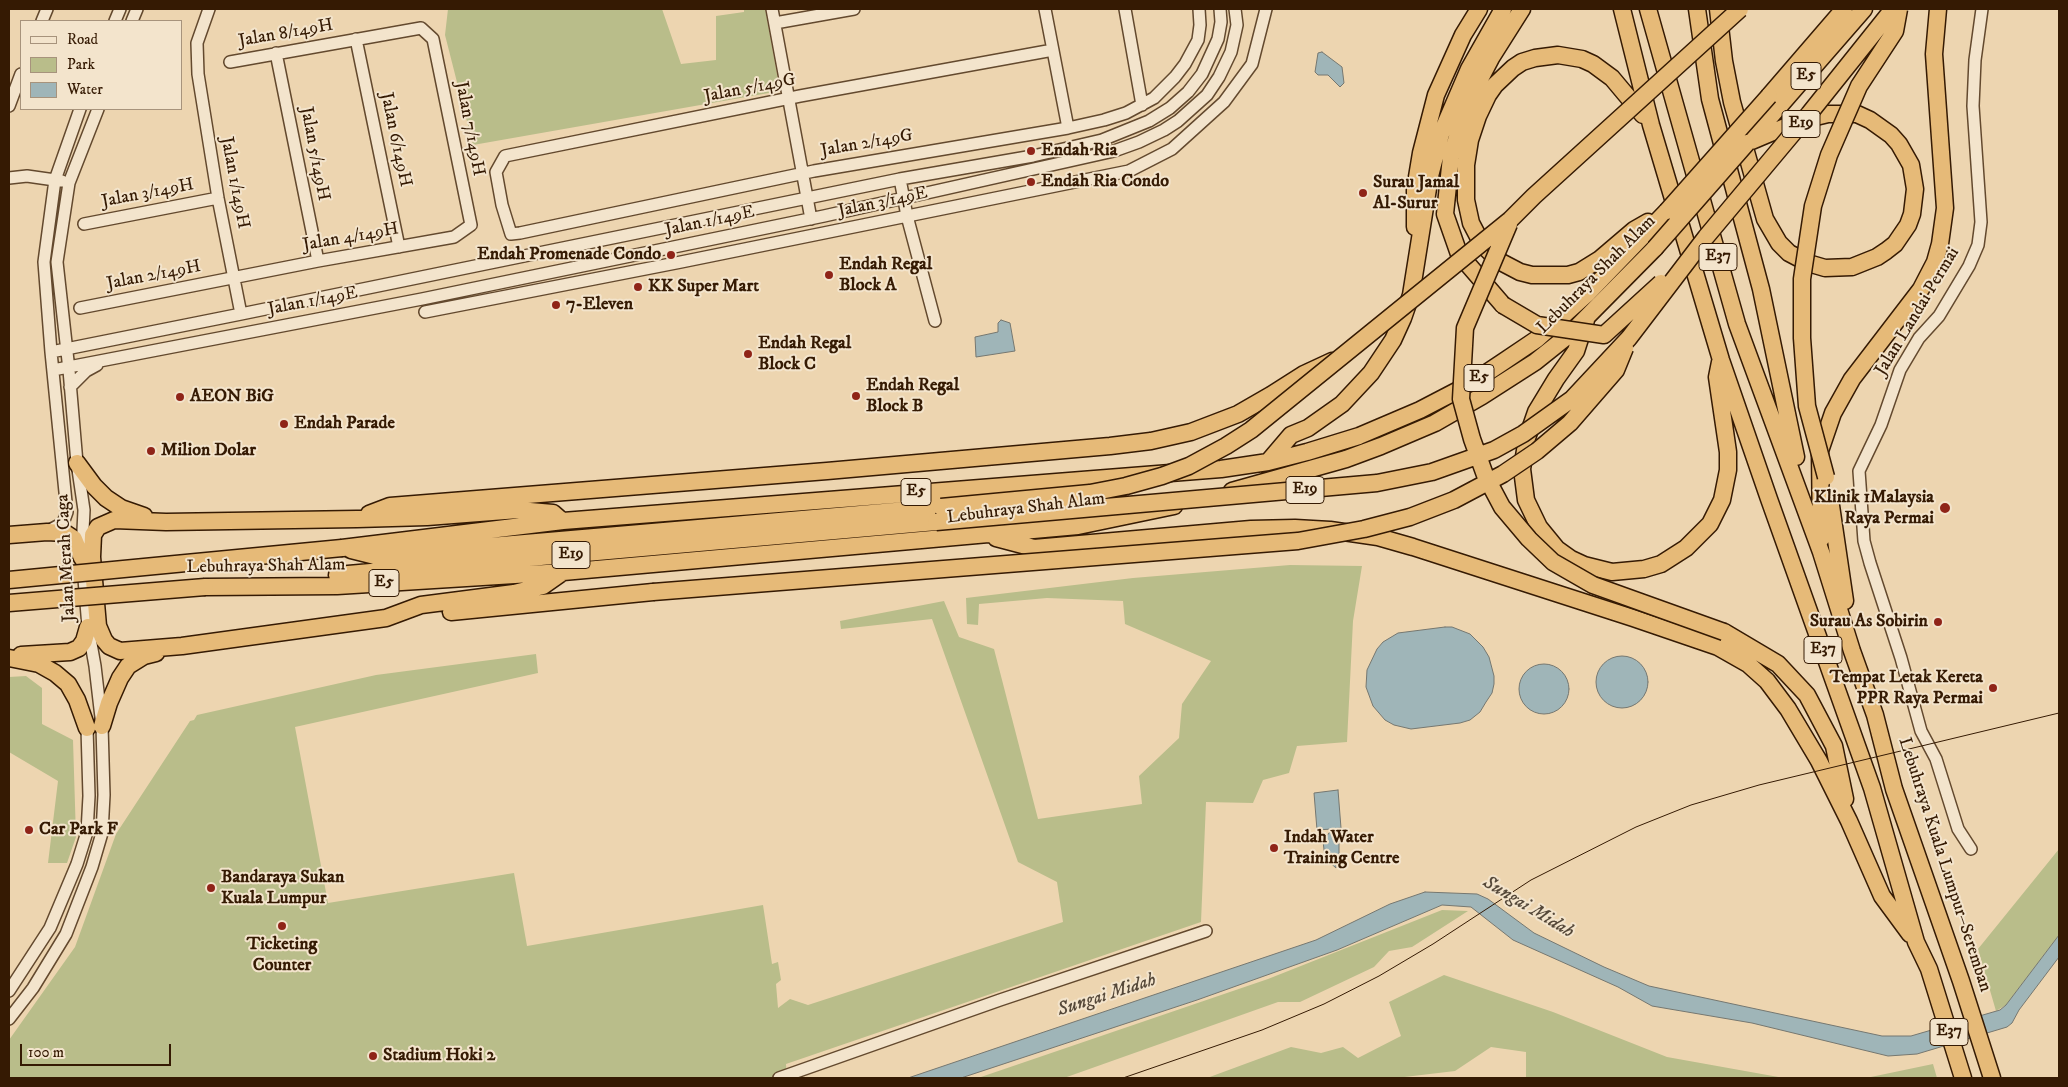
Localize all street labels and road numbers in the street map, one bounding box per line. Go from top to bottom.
street label: Jalan 8/149H [237,15,335,53]
road number: E5 [1791,62,1821,90]
street label: Jalan 5/149G [702,70,798,108]
street label: Jalan 7/149H [449,80,489,178]
street label: Jalan 6/149H [374,91,416,189]
street label: Jalan 5/149H [294,105,334,203]
road number: E19 [1782,110,1820,138]
street label: Jalan 2/149G [819,125,915,163]
street label: Jalan 1/149H [214,135,254,231]
street label: Jalan 3/149H [100,174,196,214]
street label: Jalan 3/149E [836,183,930,223]
street label: Jalan 1/149E [663,202,757,242]
street label: Lebuhraya Shah Alam [1533,211,1661,339]
street label: Jalan 4/149H [301,219,401,257]
road number: E37 [1699,243,1737,270]
street label: Jalan Landai Permai [1871,244,1965,380]
street label: Jalan 2/149H [105,256,203,296]
street label: Jalan 1/149E [266,283,360,321]
road number: E5 [1464,364,1494,392]
road number: E19 [1286,476,1324,504]
road number: E5 [901,478,931,506]
street label: Lebuhraya Shah Alam [946,489,1106,529]
street label: Jalan Merah Caga [53,493,81,623]
road number: E19 [552,542,590,568]
street label: Lebuhraya Shah Alam [186,555,346,579]
road number: E5 [369,570,399,596]
road number: E37 [1804,636,1842,664]
street label: Lebuhraya Kuala Lumpur–Seremban [1893,735,1995,995]
road number: E37 [1930,1019,1968,1046]

